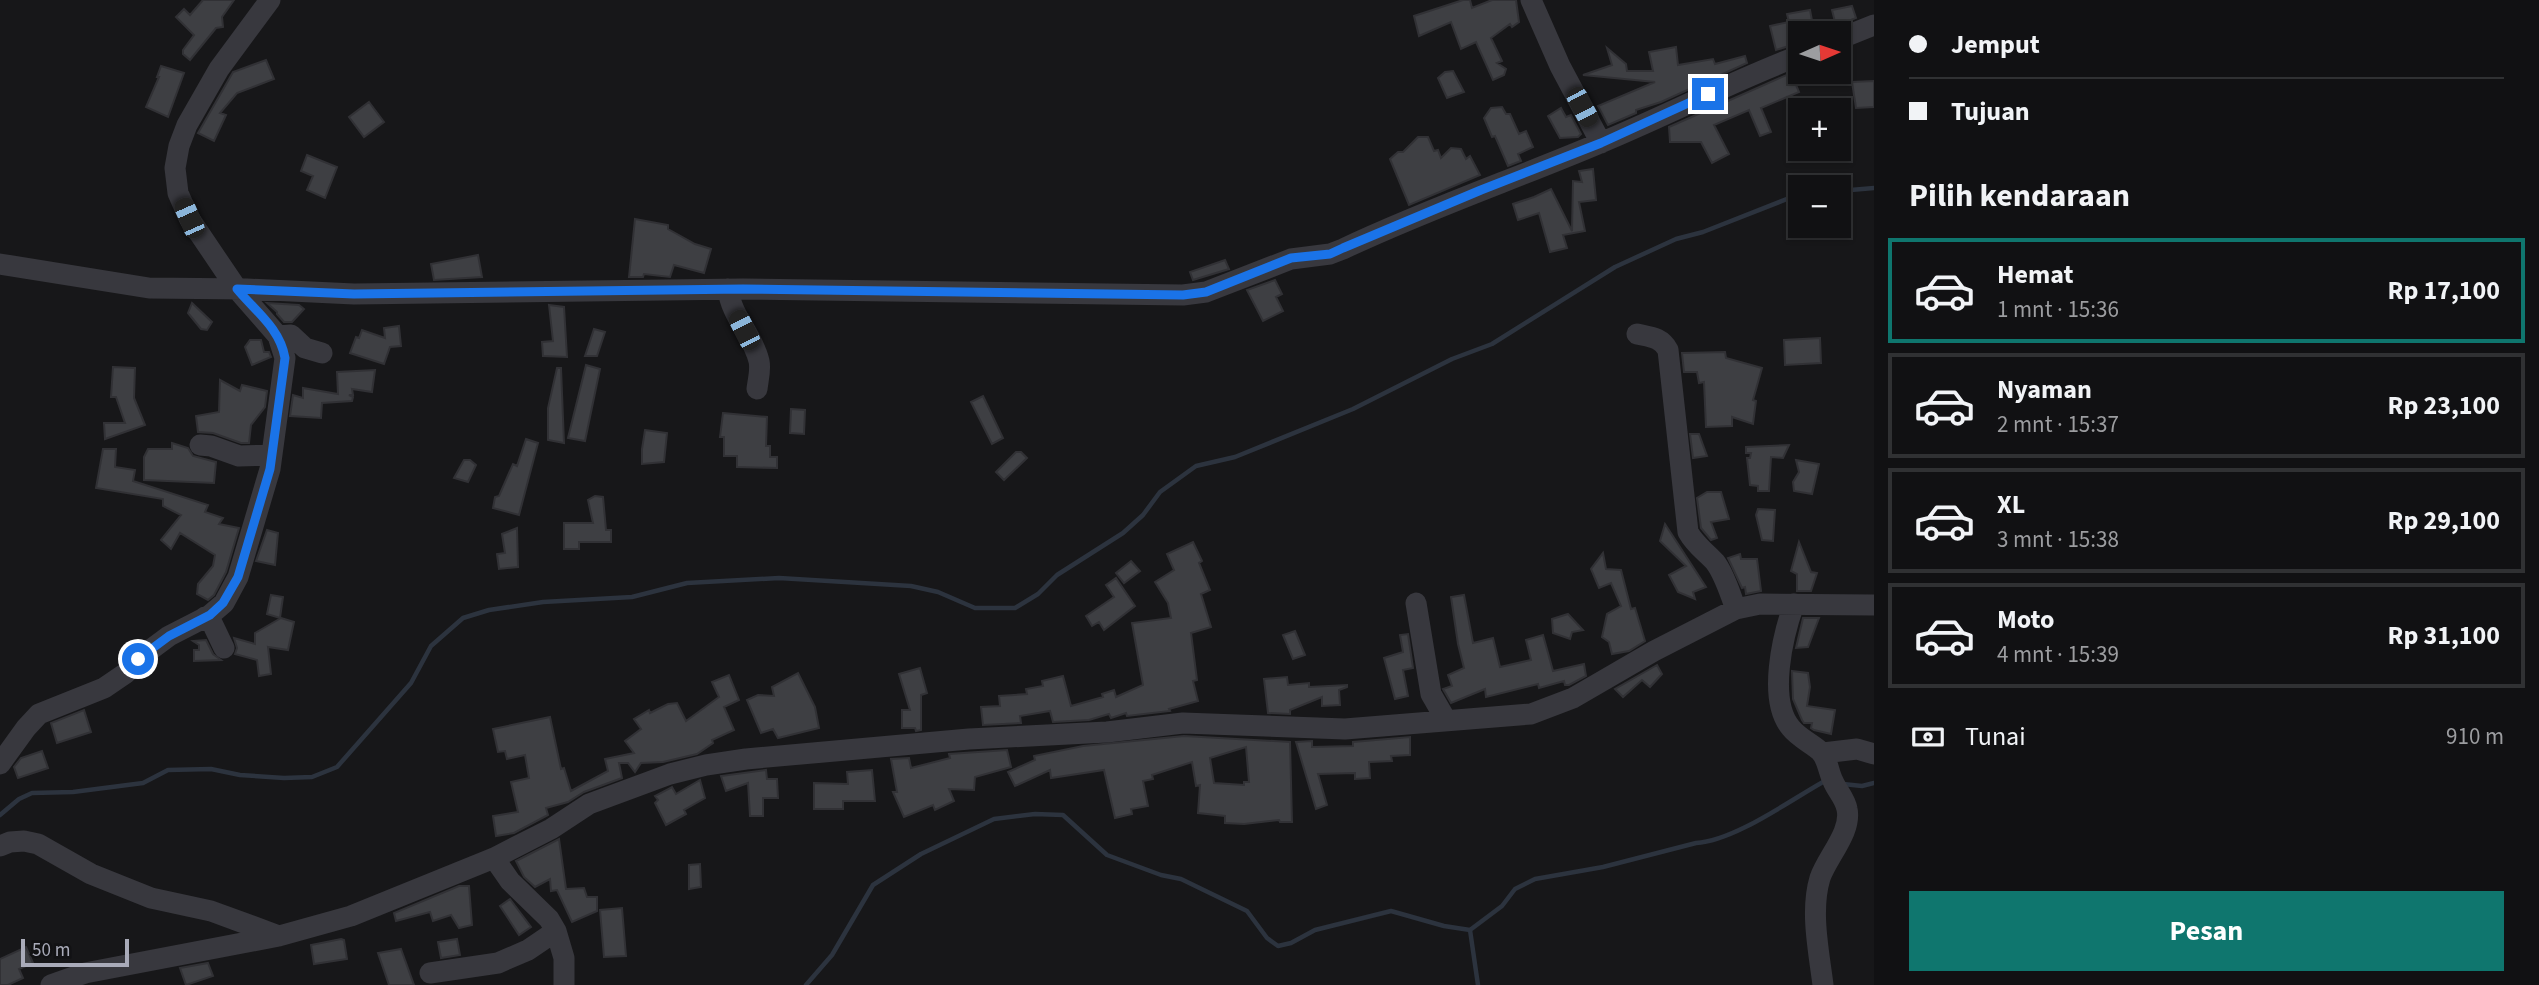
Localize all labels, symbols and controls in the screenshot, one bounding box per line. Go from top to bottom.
north arrow [1788,21,1852,84]
map controls [1788,21,1851,238]
text: Jemput [1951,26,2040,63]
route end [1692,78,1724,110]
car [1563,84,1602,130]
text: Tujuan [1951,93,2030,130]
button: + [1788,98,1851,161]
text: Pilih kendaraan [1909,173,2130,219]
button: − [1788,175,1851,238]
car [171,195,208,241]
text: Hemat [1997,256,2073,293]
icon: car [1913,259,1976,322]
text: Rp 17,100 [2388,272,2500,309]
text: 1 mnt · 15:36 [1997,293,2119,326]
car [726,307,763,353]
text: Nyaman [1997,371,2092,408]
icon: car [1913,374,1976,437]
text: Rp 23,100 [2388,387,2500,424]
text: 2 mnt · 15:37 [1997,408,2119,441]
text: XL [1997,486,2025,523]
icon: car [1913,489,1976,552]
text: Rp 29,100 [2388,502,2500,539]
text: 3 mnt · 15:38 [1997,523,2119,556]
text: Moto [1997,601,2054,638]
icon: car [1913,604,1976,667]
text: Rp 31,100 [2388,617,2500,654]
text: 4 mnt · 15:39 [1997,638,2119,671]
route start [122,643,154,675]
icon: cash [1909,718,1947,756]
text: Tunai [1965,718,2026,755]
text: 910 m [2446,720,2504,753]
button: Pesan [1909,891,2504,971]
scale bar [21,936,130,968]
text: 50 m [32,937,70,964]

